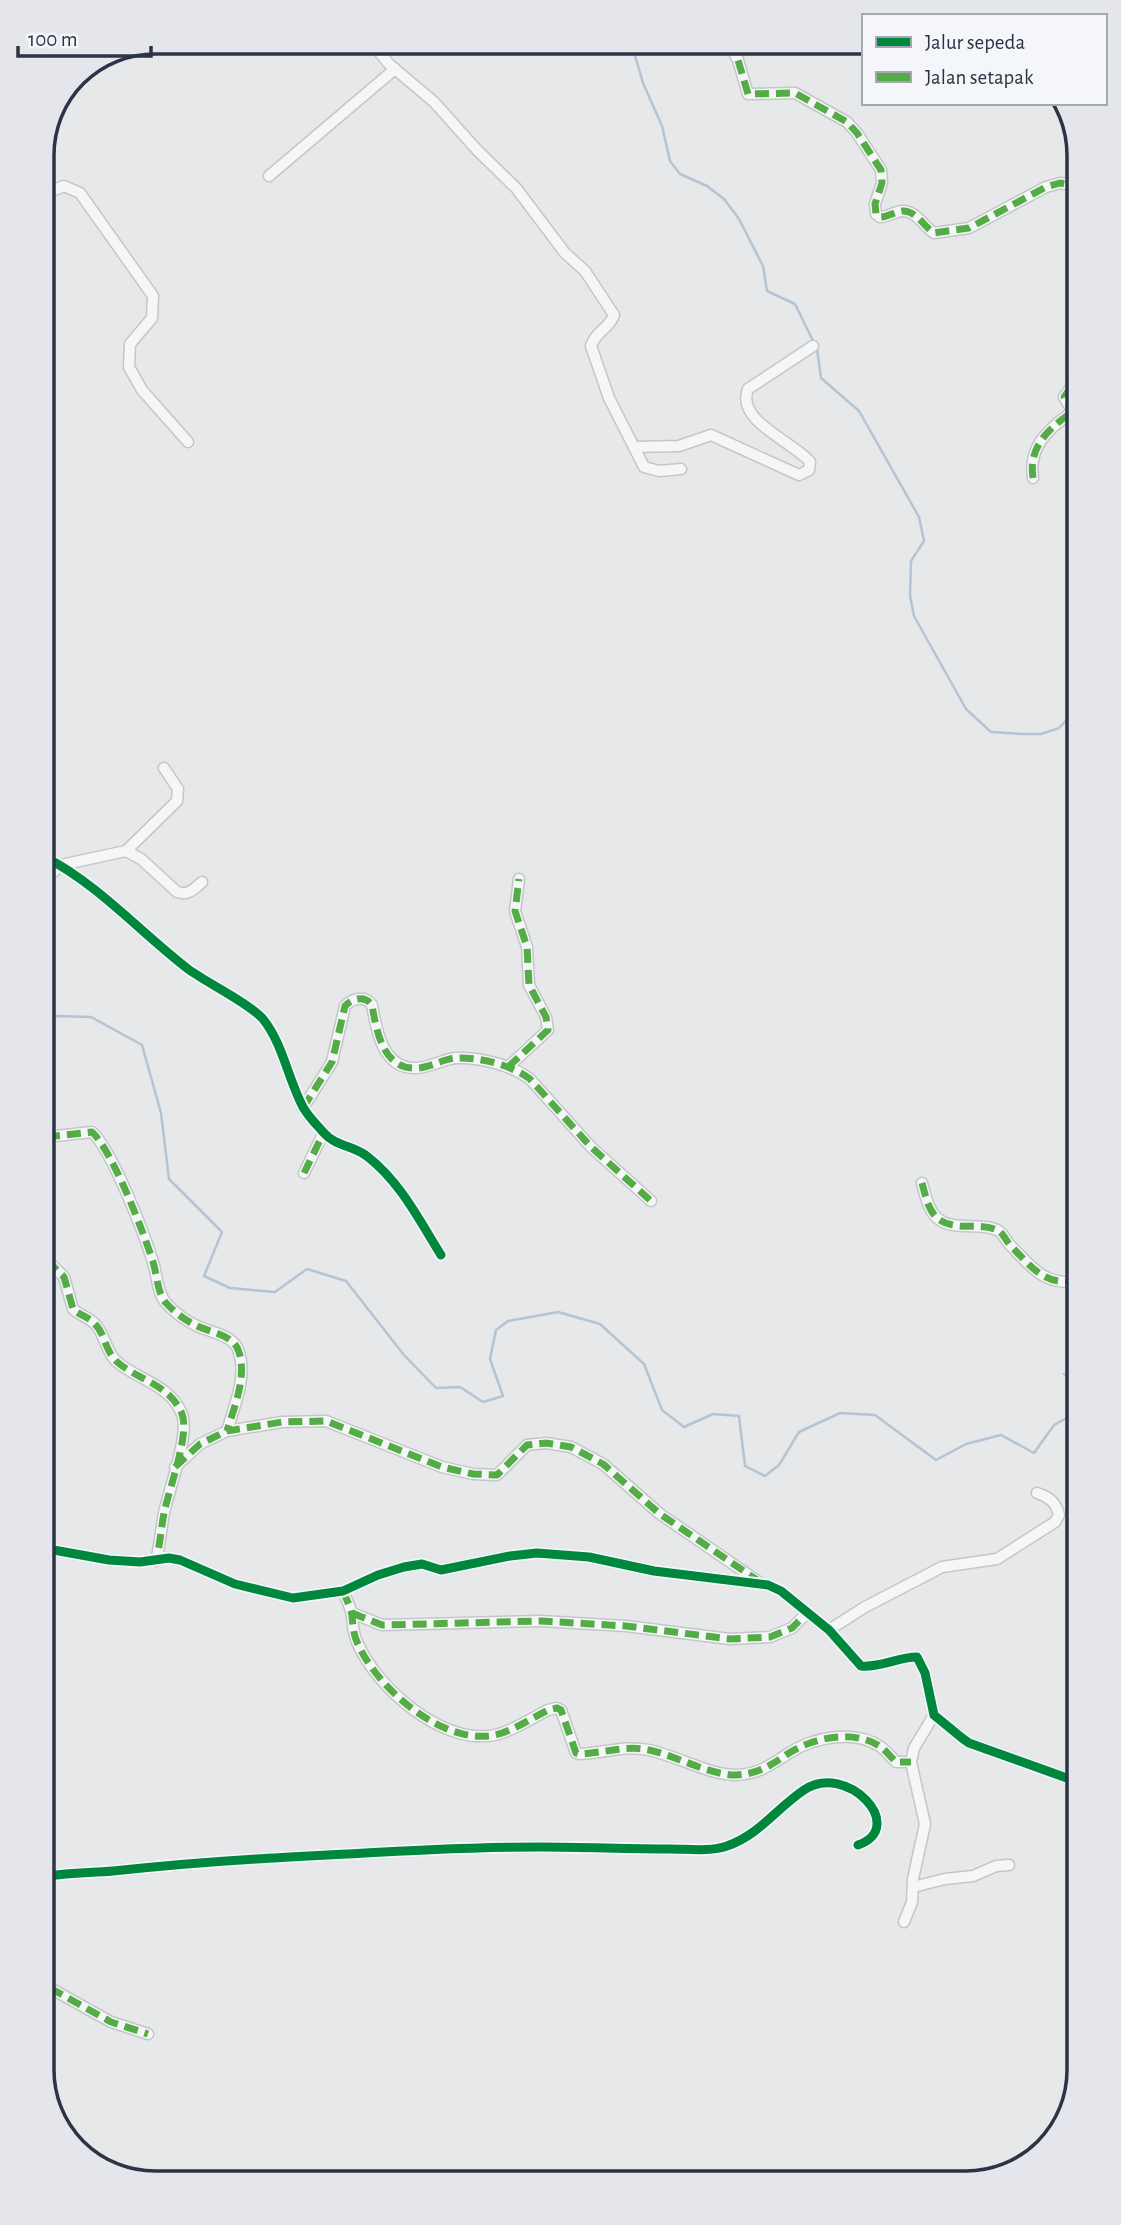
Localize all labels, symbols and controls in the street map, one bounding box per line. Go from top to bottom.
scale bar [18,14,150,58]
legend [862,14,1107,105]
text: 100 m [28,29,78,50]
text: Jalur sepeda [925,32,1025,53]
text: Jalan setapak [925,67,1034,88]

